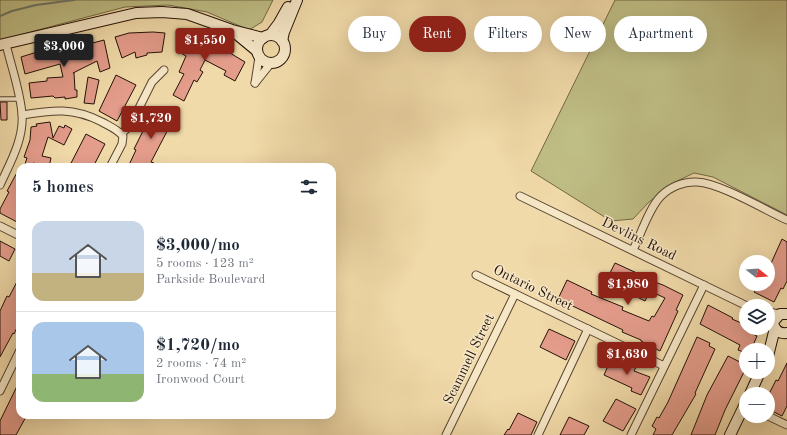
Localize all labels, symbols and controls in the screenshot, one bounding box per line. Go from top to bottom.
chip: Buy [348,16,401,52]
chip: Rent [409,16,466,52]
chip: Filters [474,16,542,52]
chip: New [550,16,606,52]
chip: Apartment [614,16,707,52]
pin: $1,550 [172,28,238,62]
pin: $3,000 [31,34,97,68]
text: $1,550 [184,34,226,47]
text: $3,000 [43,40,85,53]
pin: $1,720 [118,106,184,140]
text: $1,720 [130,112,172,125]
icon: filters [298,176,320,198]
text: 5 homes [32,179,94,196]
street label: Devlins Road [599,215,679,263]
icon: home [64,237,112,285]
text: $3,000/mo [156,237,240,254]
north arrow [739,255,775,291]
map controls [739,255,775,423]
text: 5 rooms · 123 m² [156,257,254,270]
street label: Ontario Street [491,263,575,313]
pin: $1,980 [595,272,661,306]
text: Parkside Boulevard [156,273,265,286]
text: $1,980 [607,278,649,291]
button: layers [739,299,775,335]
street label: Scammell Street [441,311,497,407]
text: $1,720/mo [156,337,240,354]
icon: home [64,338,112,386]
pin: $1,630 [594,342,660,376]
button: + [739,343,775,379]
text: $1,630 [606,348,648,361]
text: 2 rooms · 74 m² [156,357,246,370]
text: Ironwood Court [156,373,245,386]
button: − [739,387,775,423]

